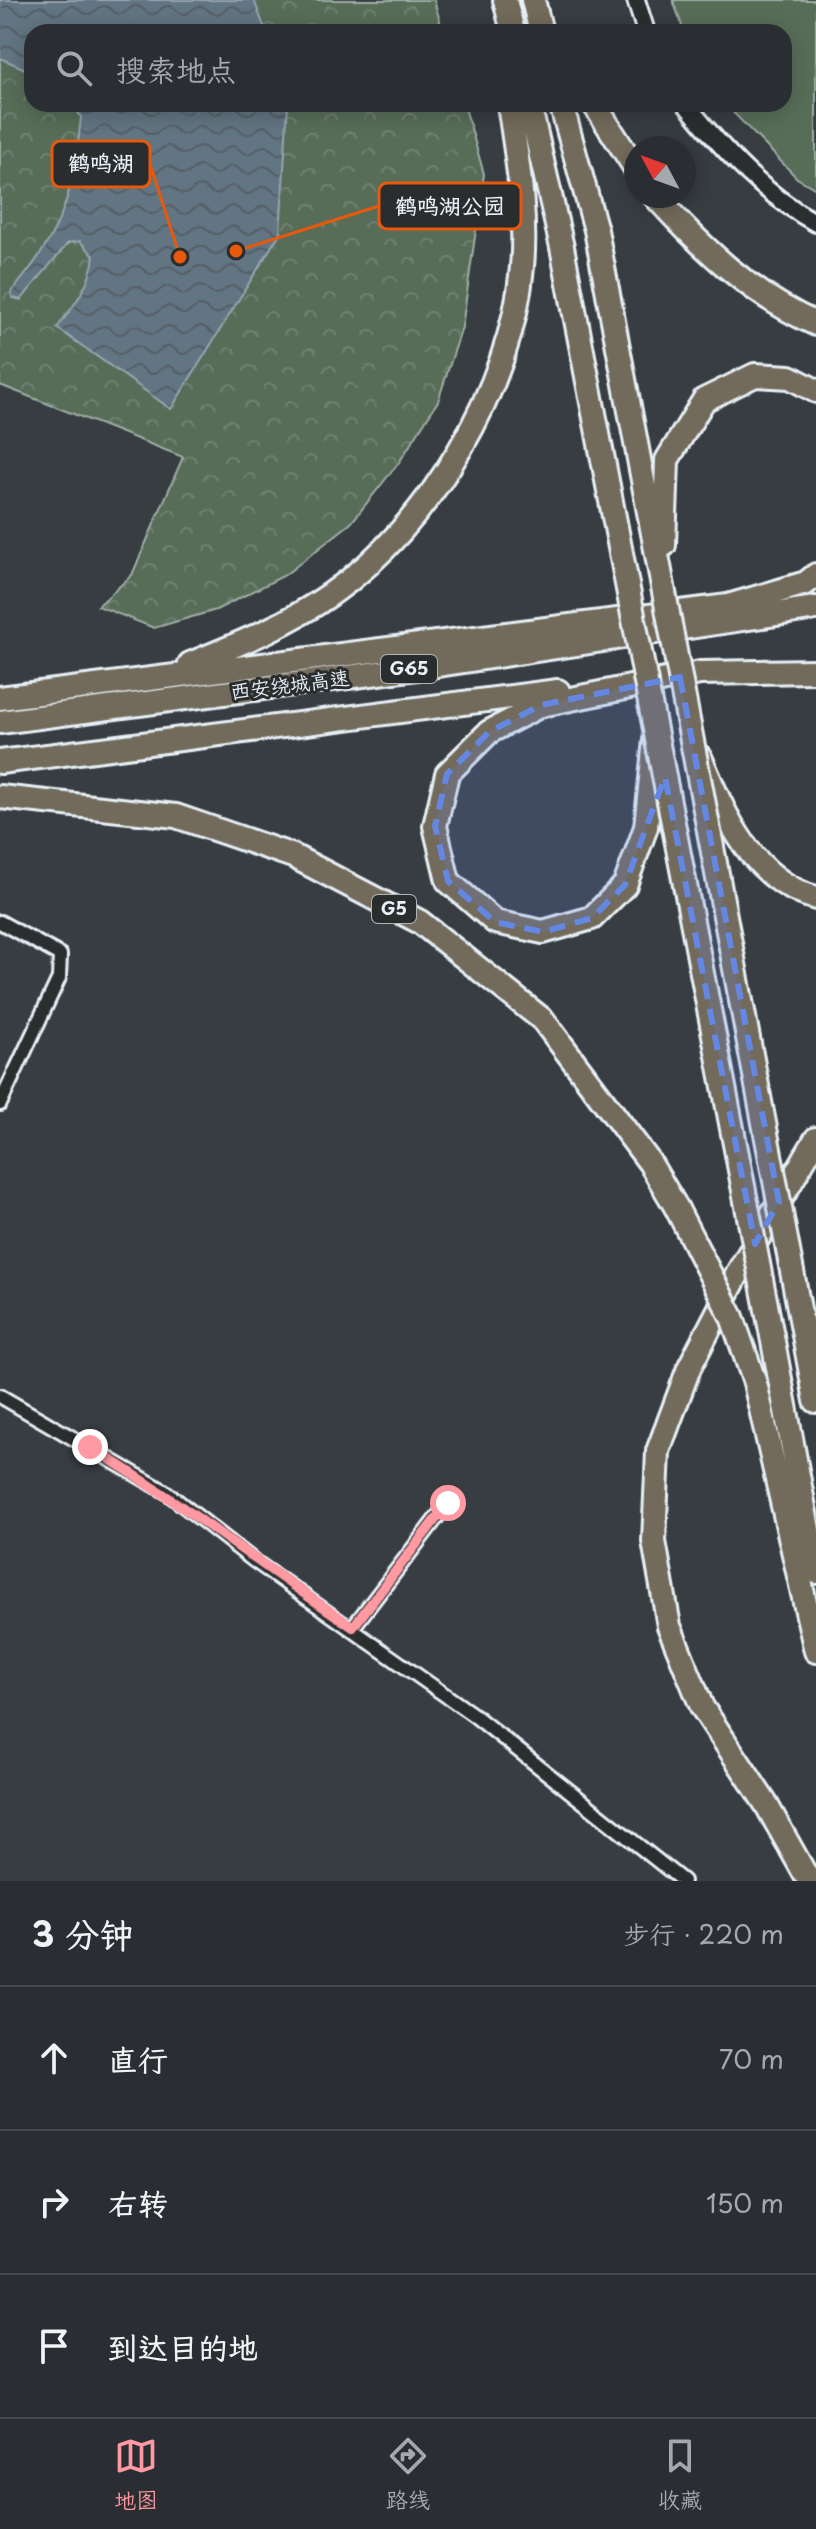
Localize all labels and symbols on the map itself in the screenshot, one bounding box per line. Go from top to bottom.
north arrow [624,136,696,208]
callout: 鹤鸣湖 [52,141,150,187]
text: 鹤鸣湖 [68,145,134,178]
callout: 鹤鸣湖公园 [379,183,521,229]
text: 鹤鸣湖公园 [395,188,505,221]
road number: G65 [381,655,437,683]
street label: 西安绕城高速 [228,662,351,706]
road number: G5 [372,895,416,923]
route end [72,1429,108,1465]
route start [430,1485,466,1521]

